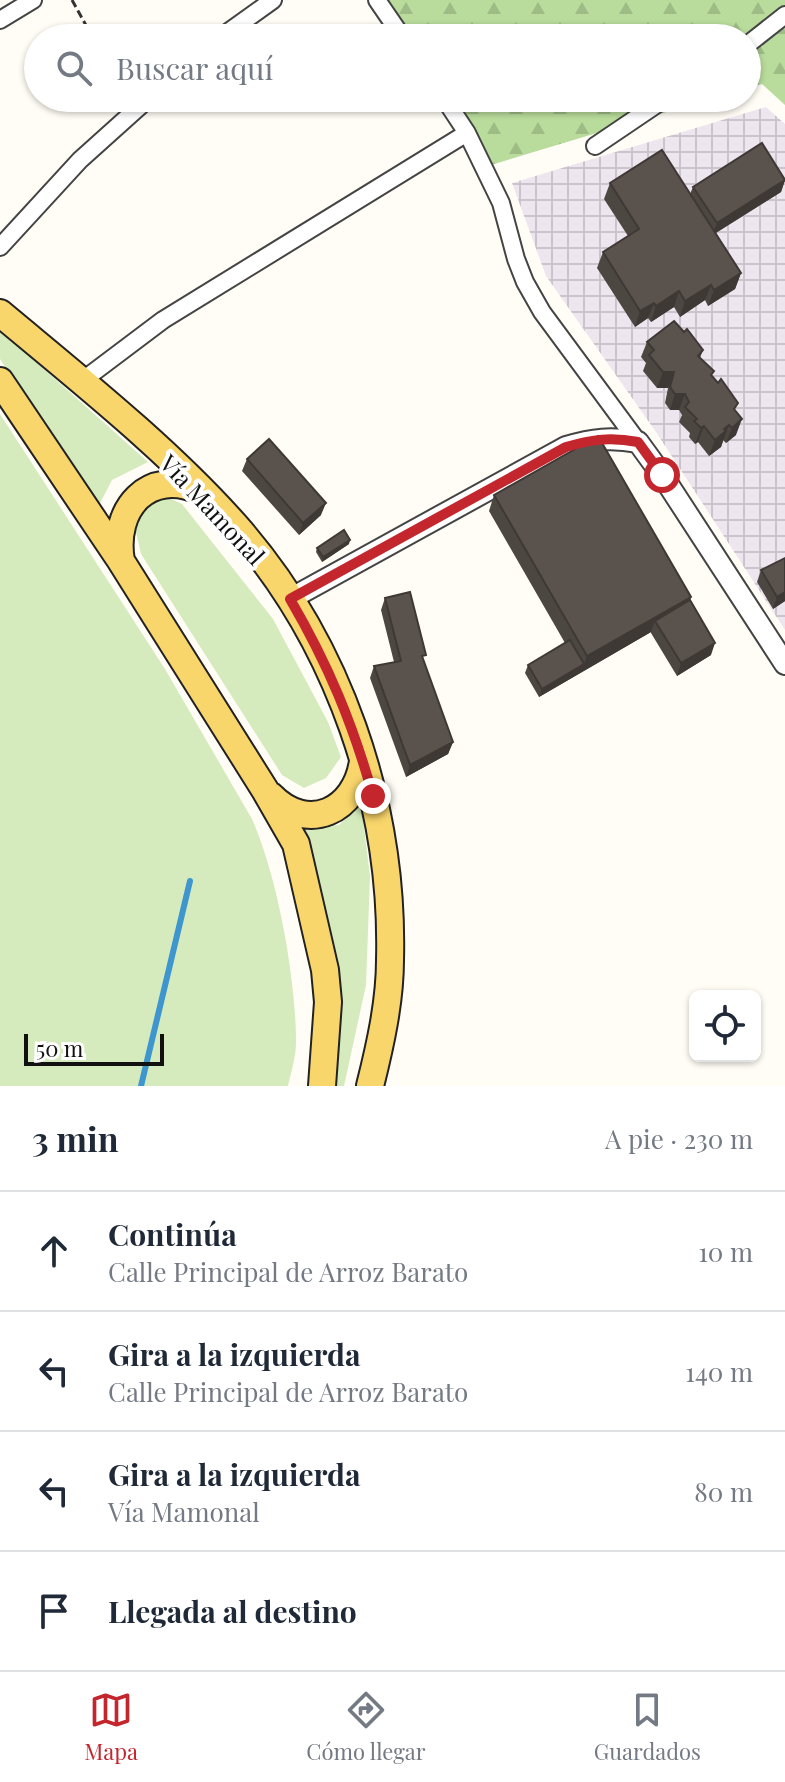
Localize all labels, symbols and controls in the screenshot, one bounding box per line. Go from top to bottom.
search box [24,24,761,112]
icon: search [52,46,96,90]
text: Buscar aquí [116,48,273,88]
street label: Vía Mamonal [153,446,273,571]
route start [644,457,680,493]
route end [355,778,391,814]
map controls [689,990,761,1062]
button: locate [689,990,761,1062]
scale bar [24,1030,164,1066]
text: 50 m [36,1033,83,1063]
text: 3 min [32,1115,119,1161]
text: A pie · 230 m [605,1121,753,1156]
text: Continúa [108,1214,237,1254]
icon: ahead [32,1229,76,1273]
text: 10 m [698,1234,753,1269]
text: Calle Principal de Arroz Barato [108,1254,468,1289]
text: Gira a la izquierda [108,1334,361,1374]
icon: left [32,1349,76,1393]
text: 140 m [685,1354,753,1389]
text: Calle Principal de Arroz Barato [108,1374,468,1409]
text: Gira a la izquierda [108,1454,361,1494]
icon: left [32,1469,76,1513]
text: 80 m [694,1474,753,1509]
text: Vía Mamonal [108,1494,260,1529]
icon: arrive [32,1589,76,1633]
text: Llegada al destino [108,1591,357,1631]
tab: Mapa [84,1688,138,1766]
tab: Cómo llegar [306,1688,426,1766]
tab: Guardados [594,1688,701,1766]

